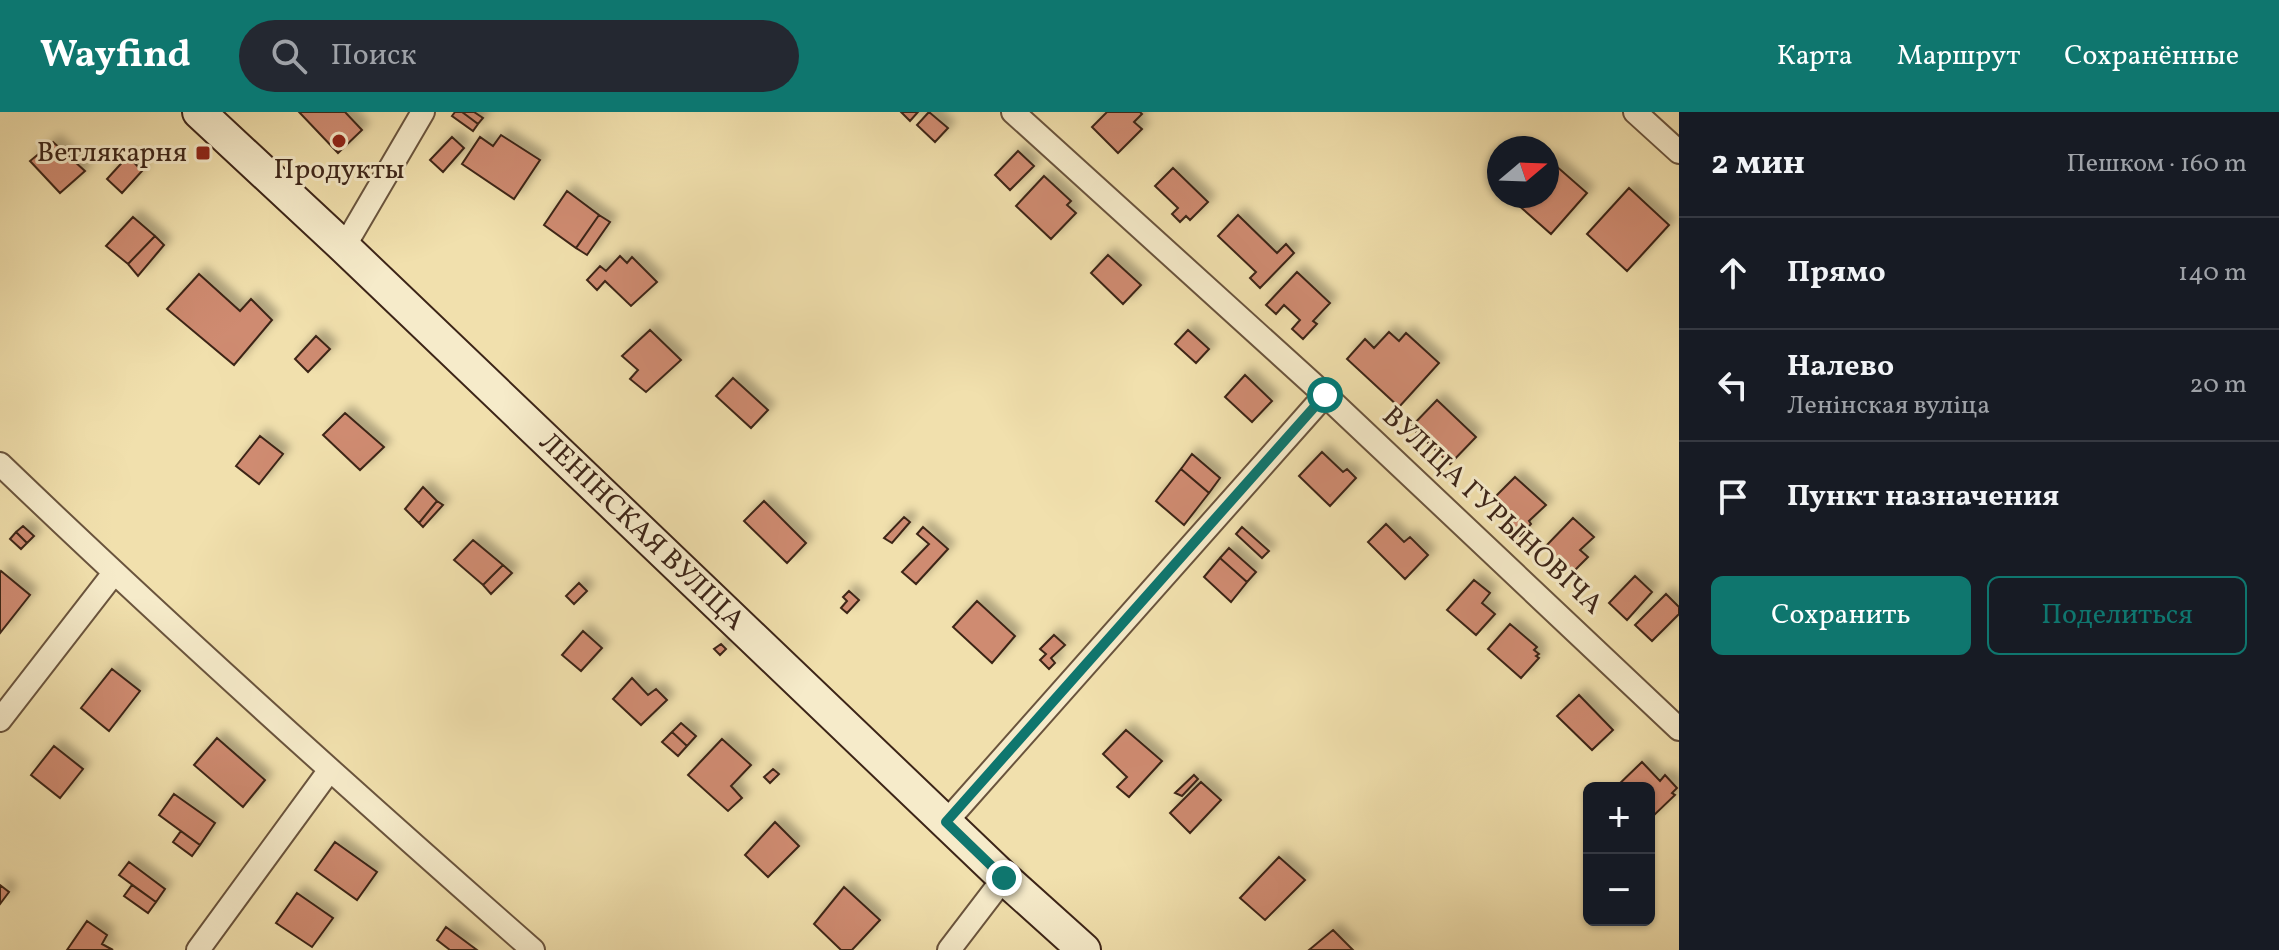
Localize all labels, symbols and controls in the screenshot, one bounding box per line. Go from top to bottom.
search box [239,20,799,92]
text: Wayfind [40,30,191,83]
icon: search [267,34,311,78]
text: Поиск [331,35,416,77]
text: Карта [1777,37,1853,76]
text: Маршрут [1897,37,2020,76]
text: Сохранённые [2064,37,2239,76]
marker: Продукты [330,132,348,150]
place label: Ветлякарня [37,134,187,173]
north arrow [1487,136,1559,208]
text: 2 мин [1711,141,1805,188]
marker: Ветлякарня [194,144,212,162]
text: Пешком · 160 m [2066,146,2247,182]
place label: Продукты [273,151,405,190]
icon: ahead [1711,251,1755,295]
text: Прямо [1787,252,1886,294]
text: 140 m [2178,255,2247,291]
text: Налево [1787,346,1894,388]
icon: left [1711,363,1755,407]
text: 20 m [2189,367,2247,403]
route start [1307,377,1343,413]
text: Ленінская вуліца [1787,388,1990,424]
street label: ВУЛІЦА ГУРЫНОВІЧА [1373,398,1611,624]
street label: ЛЕНІНСКАЯ ВУЛІЦА [530,424,754,640]
icon: arrive [1711,475,1755,519]
text: Пункт назначения [1787,476,2059,518]
button: Сохранить [1711,576,1971,655]
button: Поделиться [1987,576,2247,655]
map controls [1583,782,1655,926]
button: + [1583,782,1655,854]
button: − [1583,854,1655,926]
route end [986,860,1022,896]

